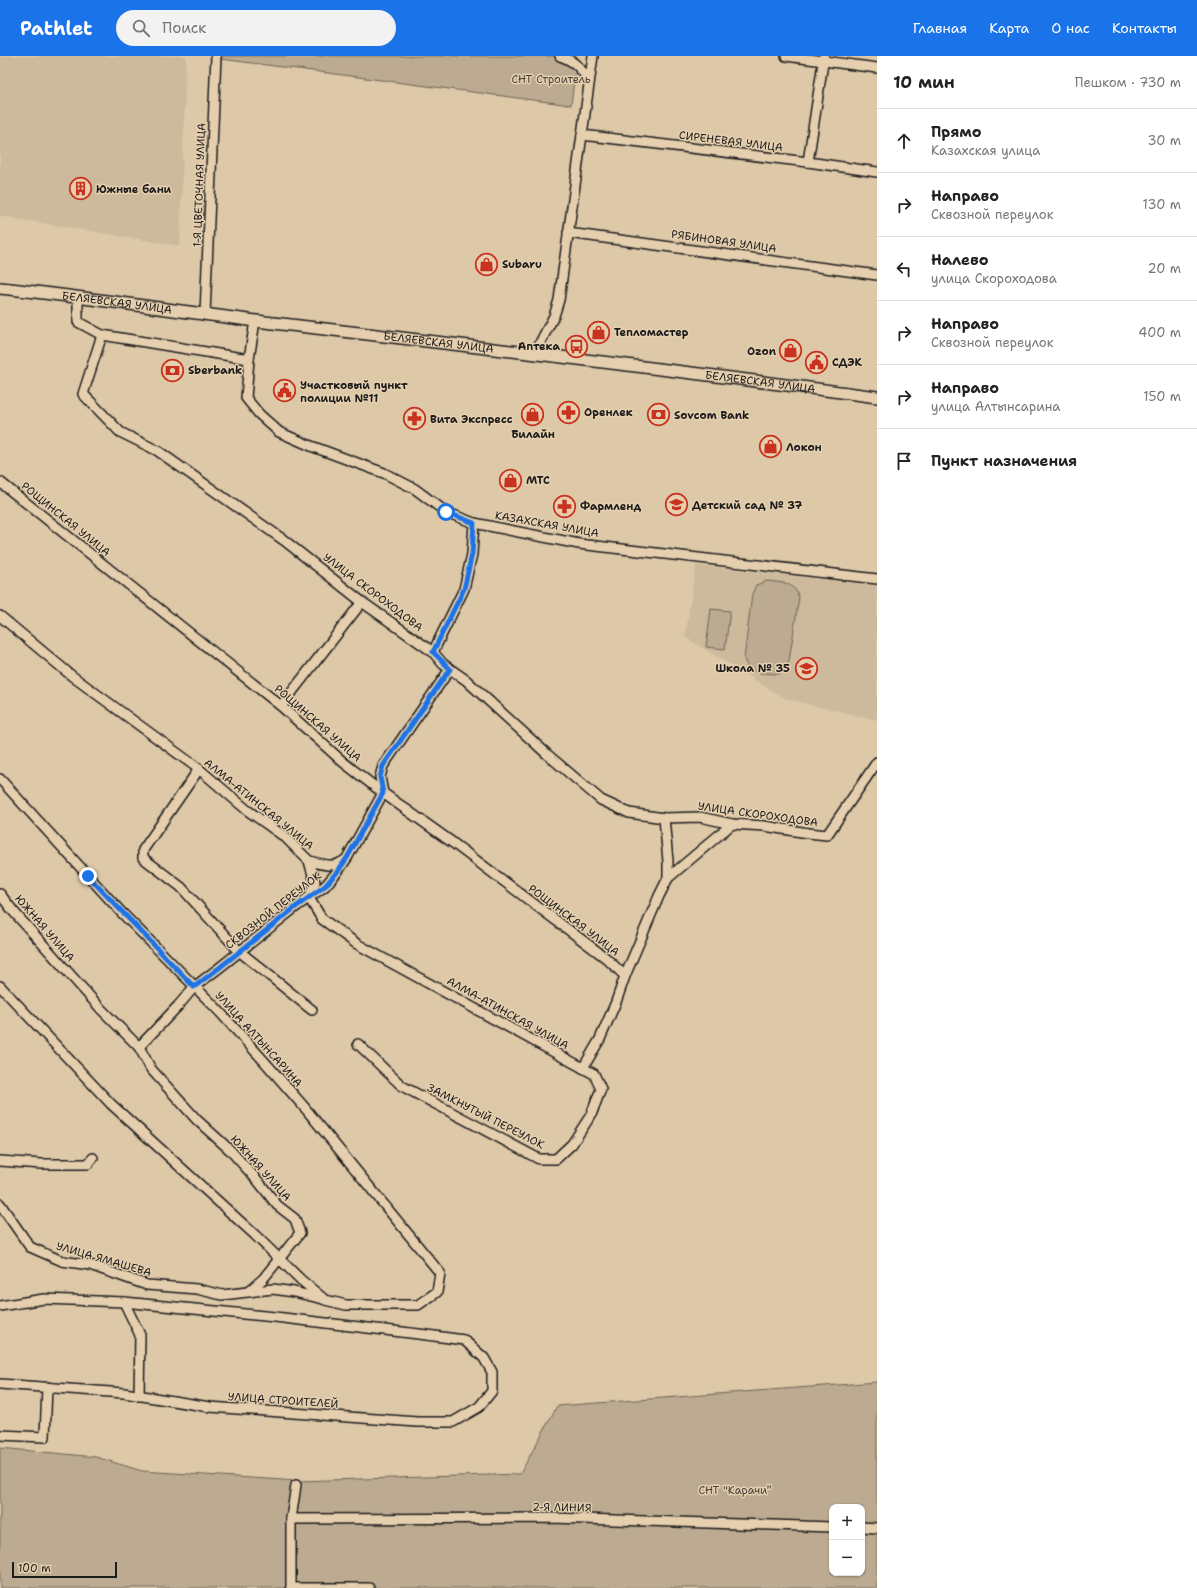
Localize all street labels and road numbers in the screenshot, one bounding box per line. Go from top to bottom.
street label: 1-Я ЦВЕТОЧНАЯ УЛИЦА [190,123,209,247]
street label: СИРЕНЕВАЯ УЛИЦА [678,128,784,155]
street label: РЯБИНОВАЯ УЛИЦА [670,227,778,256]
street label: БЕЛЯЕВСКАЯ УЛИЦА [61,288,173,318]
street label: БЕЛЯЕВСКАЯ УЛИЦА [383,329,495,357]
street label: БЕЛЯЕВСКАЯ УЛИЦА [704,368,816,397]
street label: РОЩИНСКАЯ УЛИЦА [18,479,113,560]
street label: КАЗАХСКАЯ УЛИЦА [494,508,600,541]
street label: УЛИЦА СКОРОХОДОВА [320,550,426,635]
street label: РОЩИНСКАЯ УЛИЦА [271,681,364,765]
street label: АЛМА-АТИНСКАЯ УЛИЦА [201,755,317,853]
street label: УЛИЦА СКОРОХОДОВА [697,799,819,830]
street label: СКВОЗНОЙ ПЕРЕУЛОК [222,867,324,953]
street label: РОЩИНСКАЯ УЛИЦА [525,881,622,960]
street label: ЮЖНАЯ УЛИЦА [12,892,78,965]
street label: АЛМА-АТИНСКАЯ УЛИЦА [444,974,571,1053]
street label: УЛИЦА АЛТЫНСАРИНА [212,988,306,1090]
street label: ЗАМКНУТЫЙ ПЕРЕУЛОК [425,1079,547,1153]
street label: ЮЖНАЯ УЛИЦА [227,1132,294,1204]
street label: УЛИЦА ЯМАШЕВА [55,1239,153,1280]
street label: УЛИЦА СТРОИТЕЛЕЙ [227,1388,339,1412]
street label: 2-Я ЛИНИЯ [532,1499,592,1516]

